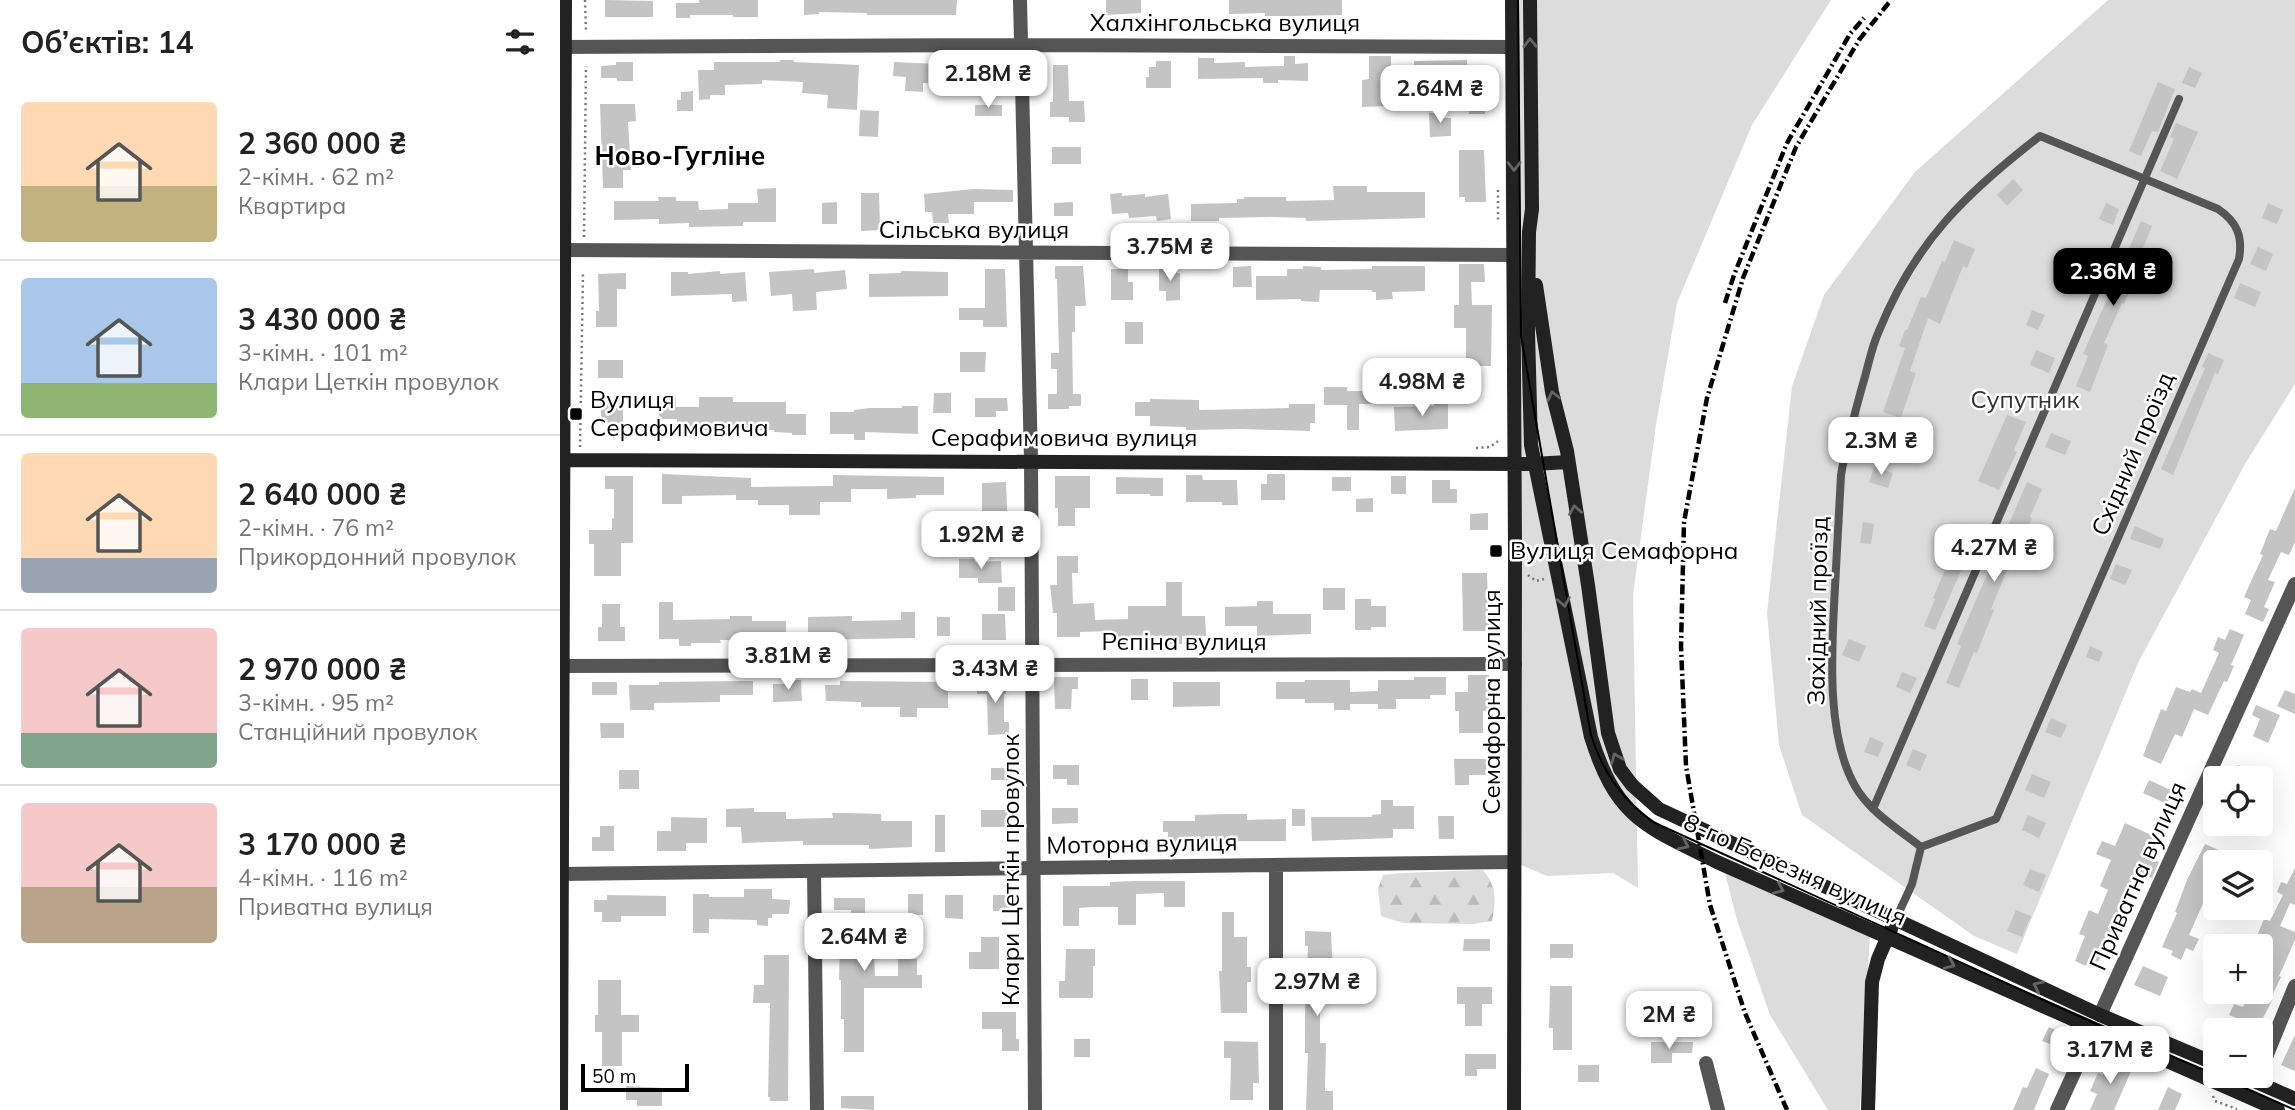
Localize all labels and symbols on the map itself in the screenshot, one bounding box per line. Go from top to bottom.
street label: Халхінгольська вулиця [1090,7,1360,37]
one-way arrow [1523,37,1538,48]
pin: 2.18M ₴ [923,50,1053,110]
pin: 2.64M ₴ [1375,66,1505,125]
district label: Ново-Гугліне [595,139,765,172]
one-way arrow [1506,161,1522,172]
street label: Сільська вулиця [879,214,1069,244]
pin: 3.75M ₴ [1105,224,1235,283]
pin: 2.36M ₴ [2048,248,2178,308]
pin: 4.98M ₴ [1357,358,1487,418]
street label: Східний проїзд [2084,367,2180,540]
place label: Вулиця Серафимовича [590,384,769,442]
park label: Супутник [1971,384,2079,414]
one-way arrow [1547,390,1562,402]
marker: Вулиця Серафимовича [568,406,584,422]
pin: 2.3M ₴ [1824,418,1938,477]
street label: Серафимовича вулиця [931,422,1197,452]
one-way arrow [1568,504,1583,515]
pin: 1.92M ₴ [916,512,1046,571]
street label: Західний проїзд [1800,516,1834,706]
pin: 4.27M ₴ [1929,524,2059,584]
place label: Вулиця Семафорна [1510,535,1739,565]
marker: Вулиця Семафорна [1488,543,1504,559]
street label: Семафорна вулиця [1476,589,1506,815]
one-way arrow [1555,596,1570,608]
street label: Рєпіна вулиця [1101,626,1267,656]
pin: 3.81M ₴ [723,632,853,692]
pin: 3.43M ₴ [930,646,1060,705]
street label: Клари Цеткін провулок [995,734,1025,1006]
one-way arrow [1611,752,1625,764]
street label: Приватна вулиця [2082,777,2192,975]
street label: 8-го Березня вулиця [1679,806,1912,932]
street label: Моторна вулиця [1046,826,1238,860]
one-way arrow [1677,837,1689,851]
one-way arrow [1772,881,1785,895]
pin: 2.64M ₴ [799,914,929,973]
one-way arrow [1943,956,1955,970]
pin: 2.97M ₴ [1252,958,1382,1018]
one-way arrow [2033,981,2045,995]
pin: 2M ₴ [1628,992,1710,1051]
pin: 3.17M ₴ [2045,1026,2175,1086]
scale bar [581,1061,690,1093]

